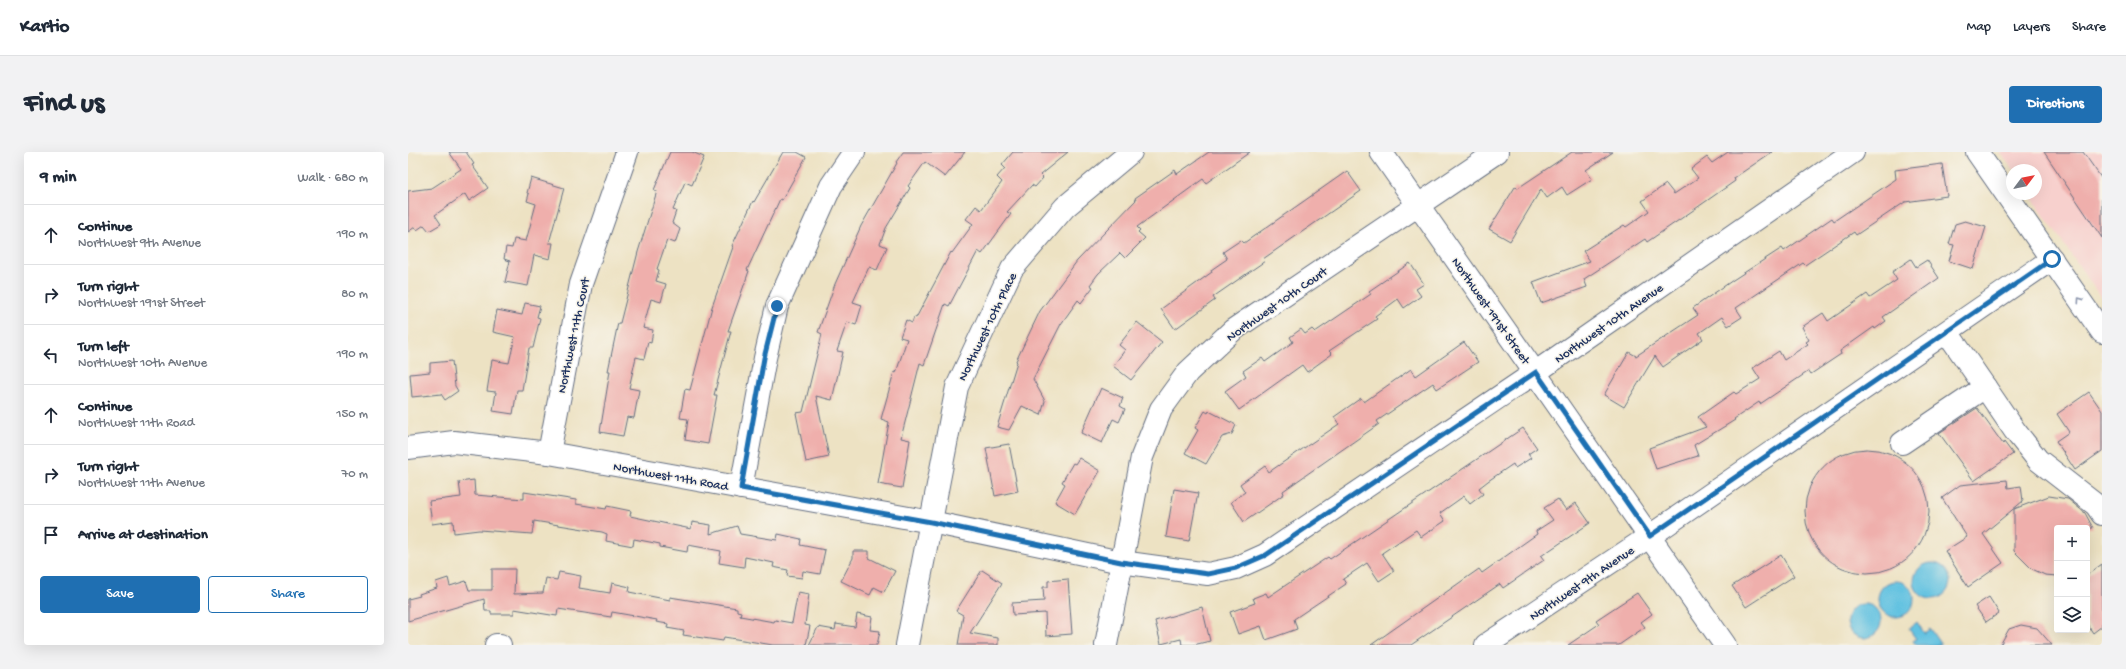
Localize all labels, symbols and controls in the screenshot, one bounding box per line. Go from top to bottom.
text: Kartio [20,16,69,39]
text: Map [1967,19,1991,36]
text: Layers [2013,19,2050,36]
text: Share [2072,19,2106,36]
button: Directions [2009,86,2102,123]
text: Find us [24,88,104,121]
north arrow [2006,164,2042,200]
text: 9 min [40,168,76,188]
text: Walk · 680 m [297,171,368,186]
text: Continue [78,218,132,236]
icon: ahead [40,224,62,246]
text: 190 m [337,227,368,242]
text: Northwest 9th Avenue [78,236,201,251]
route start [2043,250,2061,268]
street label: Northwest 191st Street [1447,255,1533,369]
street label: Northwest 10th Court [1224,264,1332,346]
street label: Northwest 10th Place [956,270,1021,384]
street label: Northwest 11th Court [555,275,594,395]
text: Turn right [78,278,138,296]
street label: Northwest 10th Avenue [1552,281,1667,367]
icon: right [40,284,62,306]
text: 80 m [341,287,368,302]
text: Northwest 191st Street [78,296,205,311]
route end [768,297,786,315]
one-way arrow [2077,297,2085,304]
text: Turn left [78,338,129,356]
icon: left [40,344,62,366]
text: 190 m [337,347,368,362]
text: Northwest 10th Avenue [78,356,207,371]
text: Continue [78,398,132,416]
icon: ahead [40,404,62,426]
text: 150 m [336,407,368,422]
text: Northwest 11th Road [78,416,194,431]
text: Turn right [78,458,138,476]
street label: Northwest 11th Road [612,460,731,495]
icon: right [40,464,62,486]
text: 70 m [342,467,368,482]
text: Northwest 11th Avenue [78,476,205,491]
icon: arrive [40,524,62,546]
map controls [2054,525,2090,633]
button: + [2054,525,2090,561]
text: Arrive at destination [78,526,208,544]
street label: Northwest 9th Avenue [1527,543,1638,625]
button: − [2054,561,2090,597]
button: Save [40,576,200,613]
button: Share [208,576,368,613]
button: layers [2054,597,2090,633]

